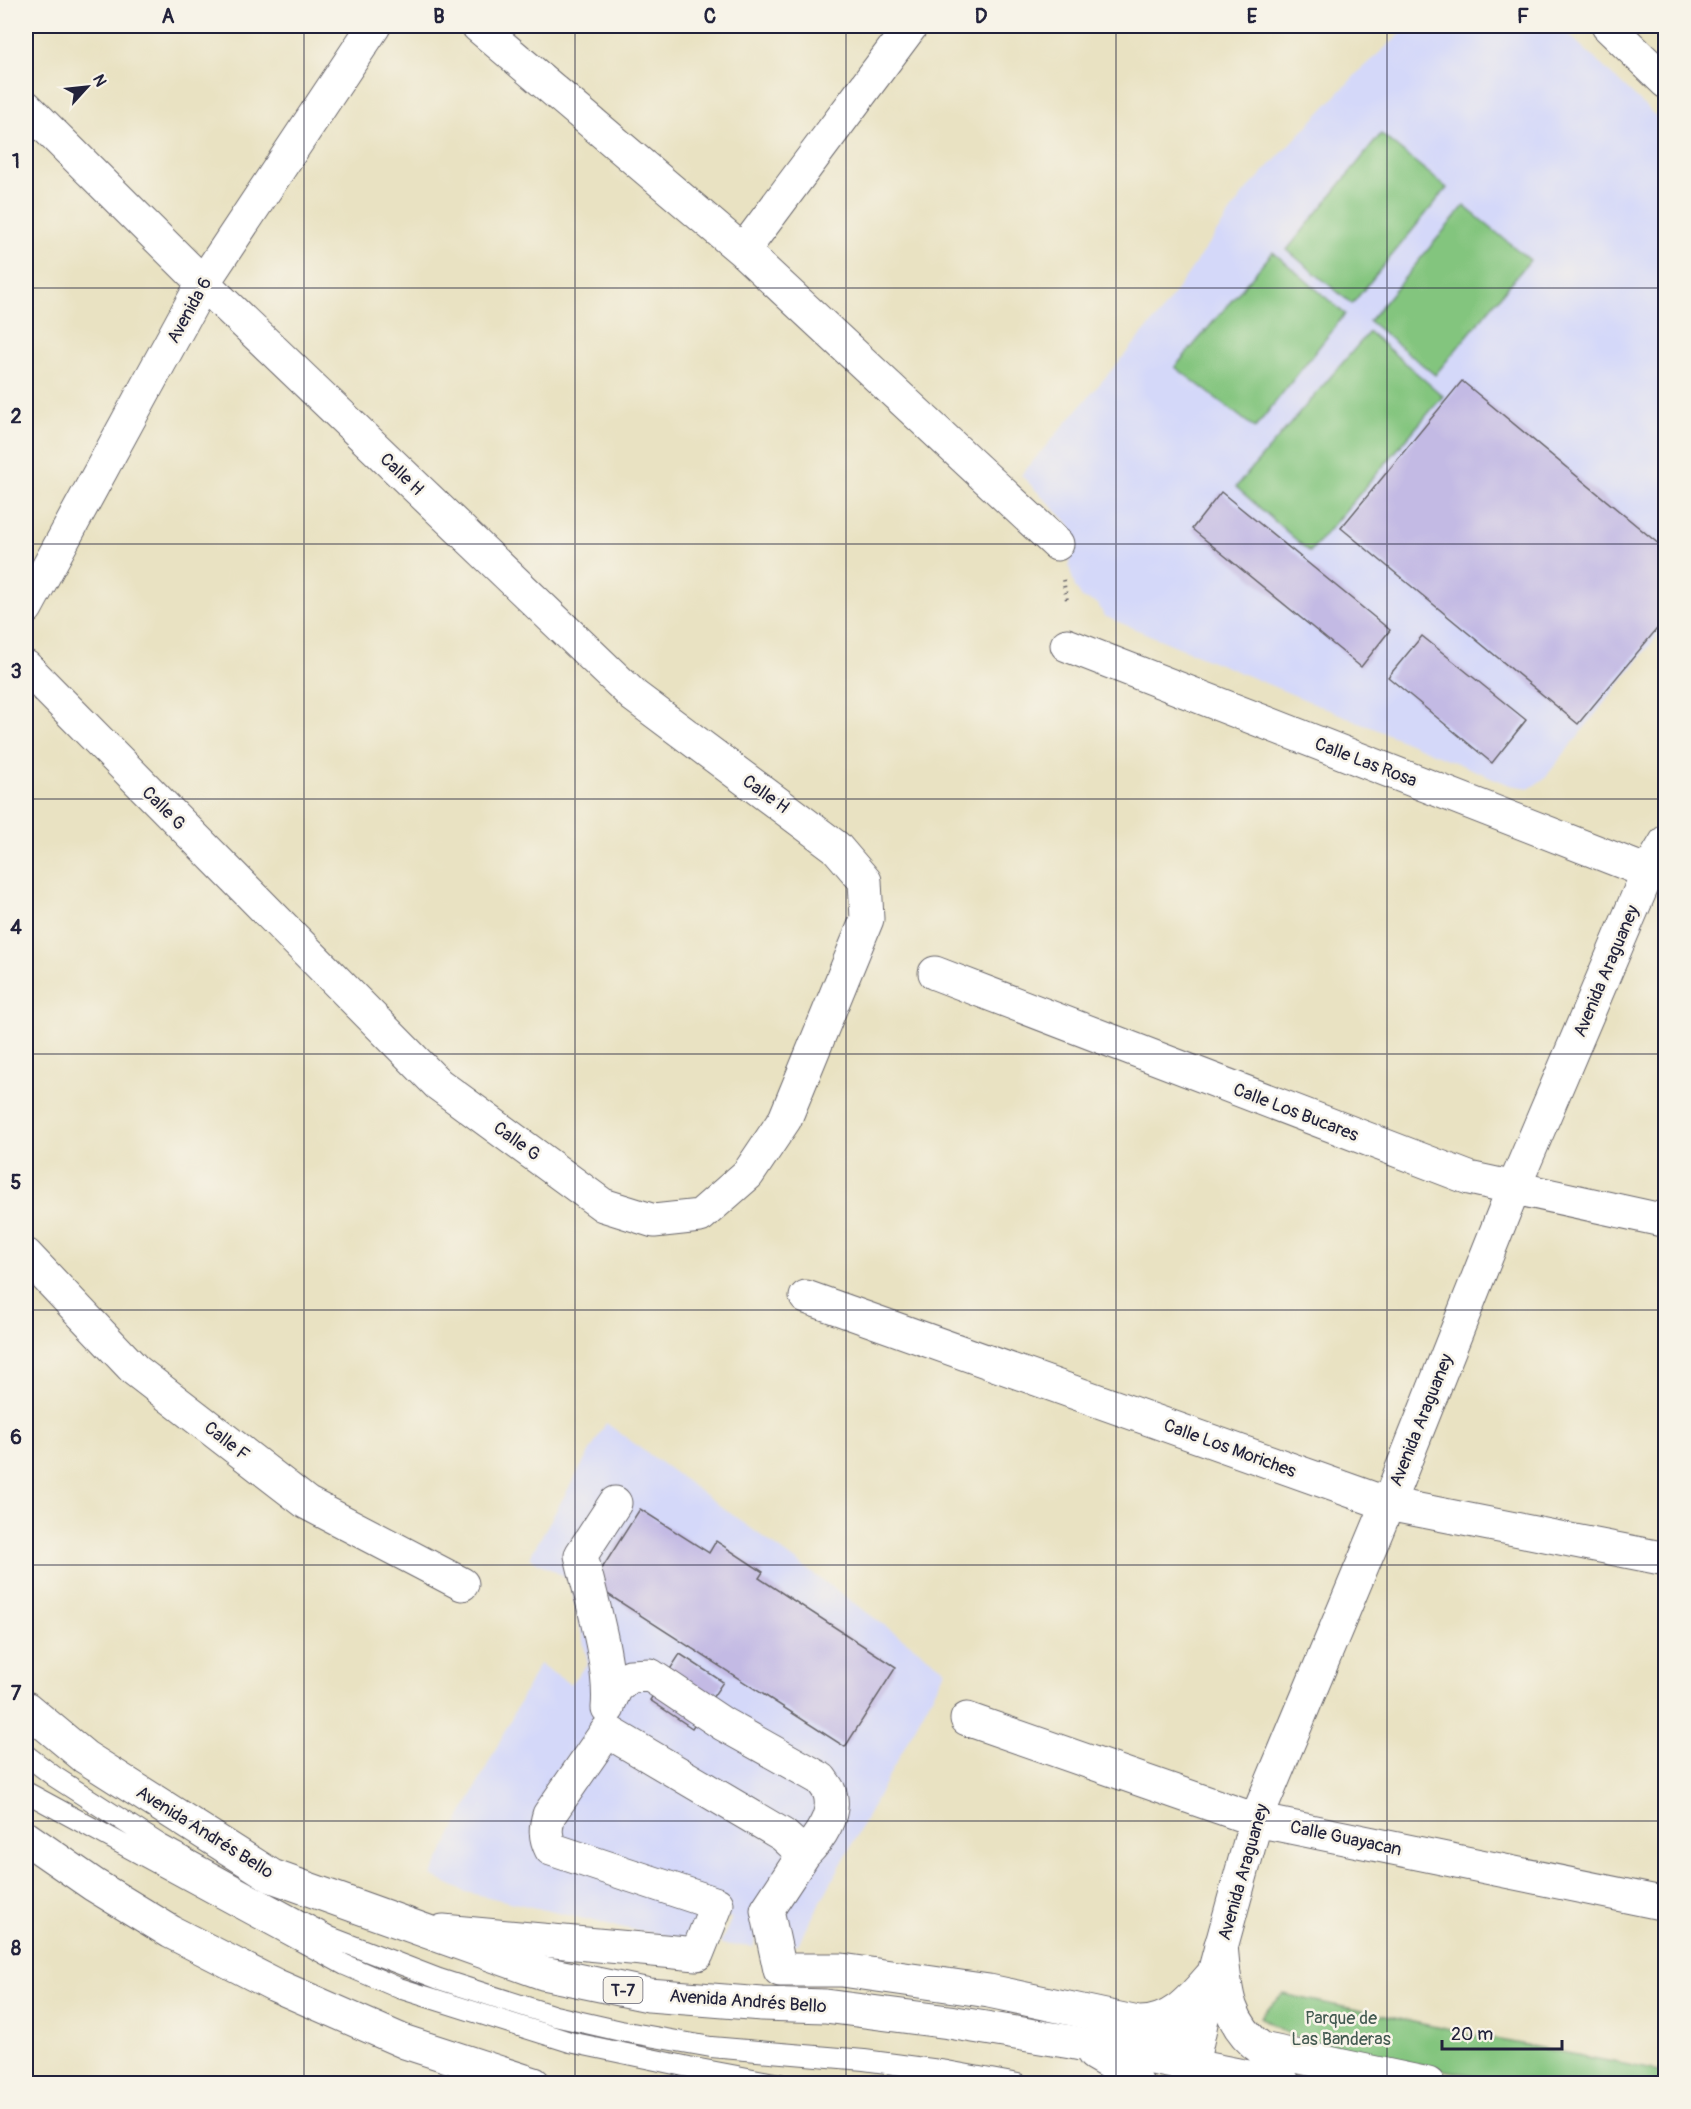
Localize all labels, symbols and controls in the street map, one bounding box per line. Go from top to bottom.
text: A [162,4,175,29]
text: B [433,4,445,29]
text: C [704,4,716,29]
text: D [975,4,988,29]
text: E [1247,4,1258,29]
text: F [1517,4,1529,29]
north arrow [57,57,117,117]
text: N [88,71,111,90]
text: 1 [12,149,20,174]
street label: Avenida 6 [162,273,217,347]
text: 2 [10,404,22,429]
street label: Calle H [375,448,428,501]
text: 3 [10,659,22,684]
street label: Calle Las Rosa [1311,732,1420,793]
street label: Calle H [738,770,794,819]
street label: Calle G [137,782,190,835]
street label: Avenida Araguaney [1568,902,1645,1041]
text: 4 [10,915,22,940]
street label: Calle Los Bucares [1230,1078,1362,1147]
street label: Calle G [489,1117,545,1166]
text: 5 [11,1170,22,1195]
street label: Avenida Araguaney [1384,1350,1459,1490]
street label: Calle Los Moriches [1160,1414,1299,1483]
street label: Calle F [199,1416,254,1466]
text: 6 [10,1425,22,1450]
text: 7 [11,1681,22,1706]
street label: Avenida Andrés Bello [132,1781,278,1884]
street label: Avenida Araguaney [1213,1801,1274,1943]
street label: Calle Guayacan [1288,1815,1404,1862]
text: 8 [11,1936,21,1961]
road number: T-7 [604,1977,642,2003]
street label: Avenida Andrés Bello [669,1985,828,2018]
park label: Parque de Las Banderas [1291,2007,1391,2051]
scale bar [1442,2013,1562,2051]
text: 20 m [1451,2023,1493,2046]

